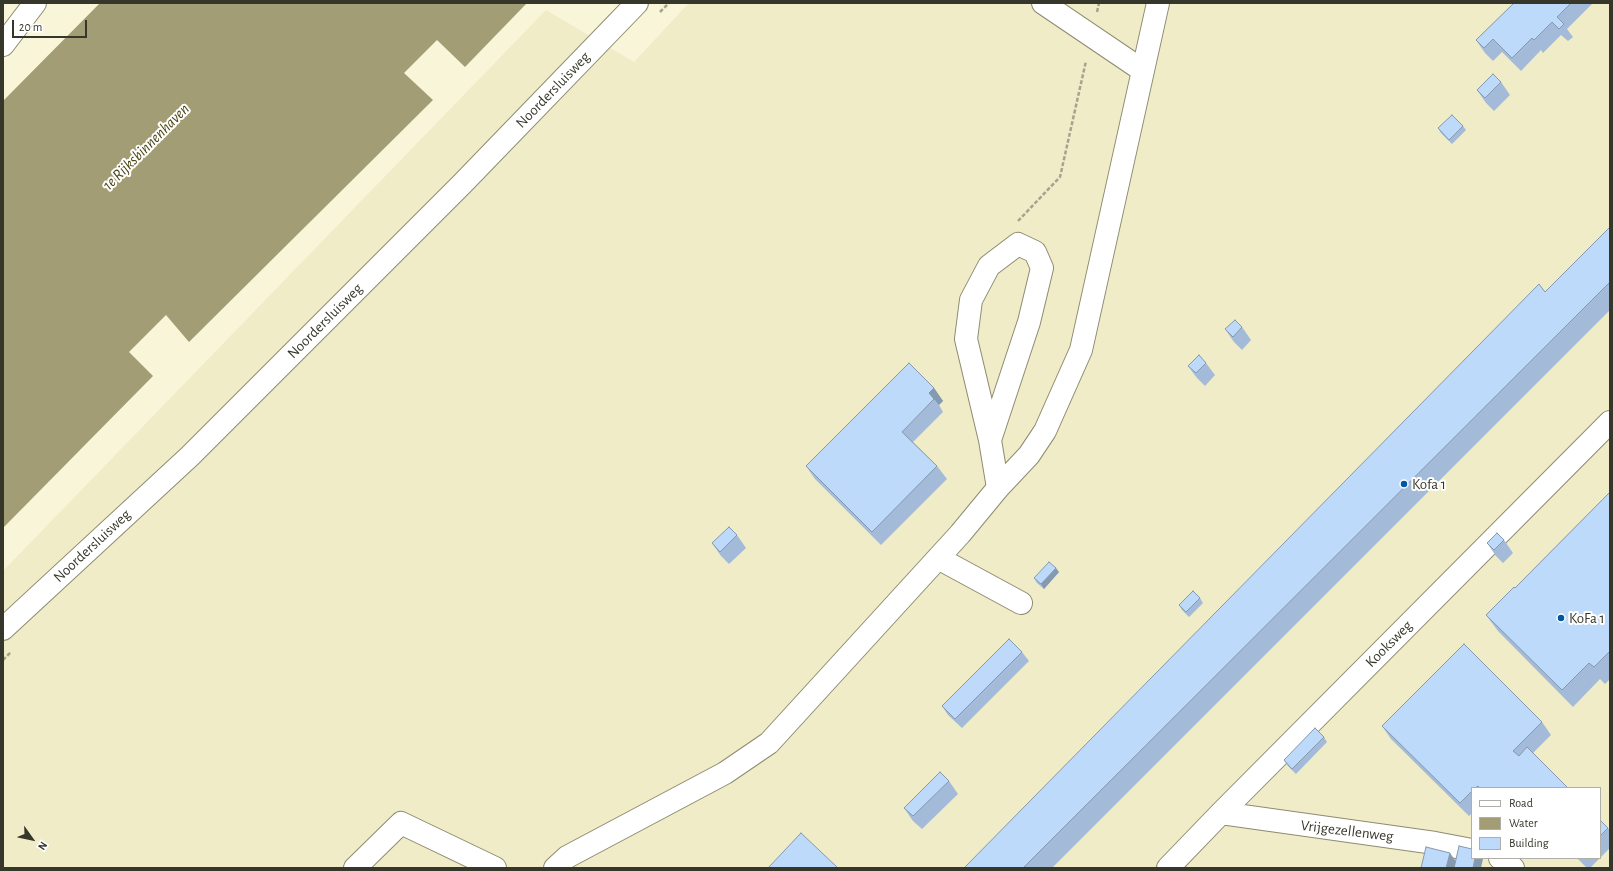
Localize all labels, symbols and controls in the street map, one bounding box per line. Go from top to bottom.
scale bar [14,12,89,38]
text: 20 m [19,21,42,33]
street label: Noordersluisweg [512,48,594,132]
water label: 1e Rijksbinnenhaven [99,100,193,194]
street label: Noordersluisweg [284,280,366,362]
place label: Kofa 1 [1412,475,1446,493]
marker: Kofa 1 [1399,479,1409,489]
street label: Noordersluisweg [50,506,134,586]
place label: KoFa 1 [1569,609,1605,627]
marker: KoFa 1 [1556,613,1566,623]
street label: Kooksweg [1362,617,1416,671]
legend [1471,787,1601,859]
text: Road [1509,797,1533,809]
street label: Vrijgezellenweg [1300,816,1394,846]
text: Water [1509,817,1538,829]
north arrow [12,819,52,859]
text: Building [1509,837,1549,849]
text: N [36,840,49,852]

